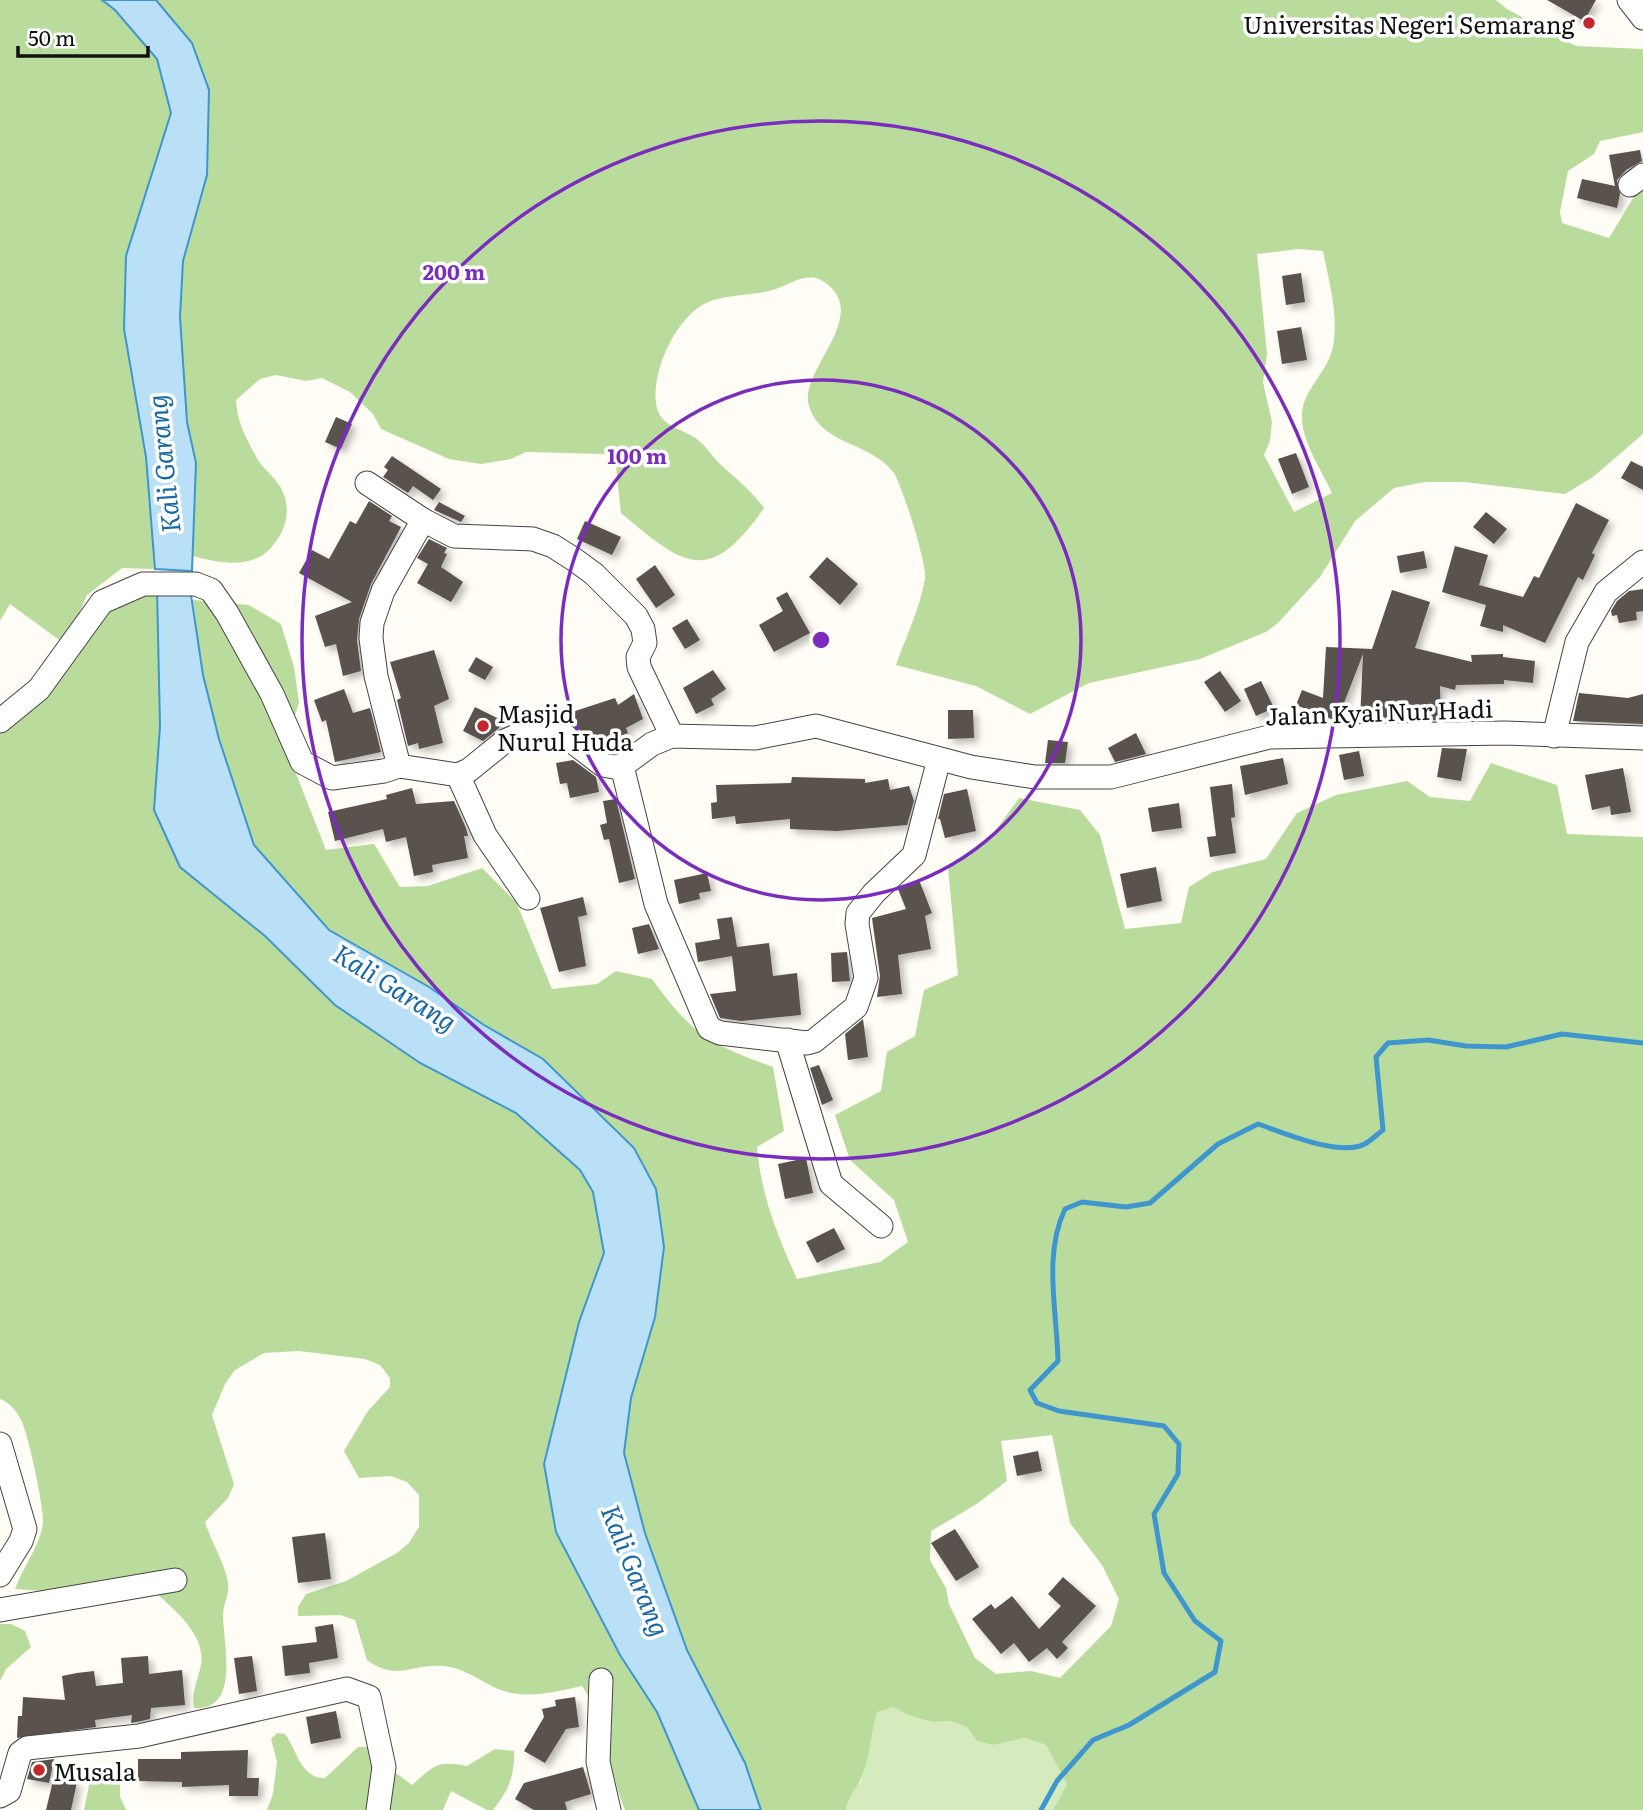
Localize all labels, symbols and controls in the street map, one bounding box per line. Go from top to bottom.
place label: Universitas Negeri Semarang [1243,6,1576,41]
scale bar [18,14,147,58]
marker: Universitas Negeri Semarang [1581,15,1597,31]
text: 50 m [28,21,75,52]
text: 200 m [423,255,485,286]
water label: Kali Garang [135,393,189,535]
text: 100 m [607,439,667,470]
centre of rings [809,628,833,652]
street label: Jalan Kyai Nur Hadi [1264,690,1494,732]
place label: Masjid Nurul Huda [497,695,633,758]
marker: Masjid Nurul Huda [475,718,491,734]
water label: Kali Garang [327,933,465,1039]
water label: Kali Garang [593,1498,681,1642]
place label: Musala [53,1753,136,1788]
marker: Musala [31,1762,47,1778]

